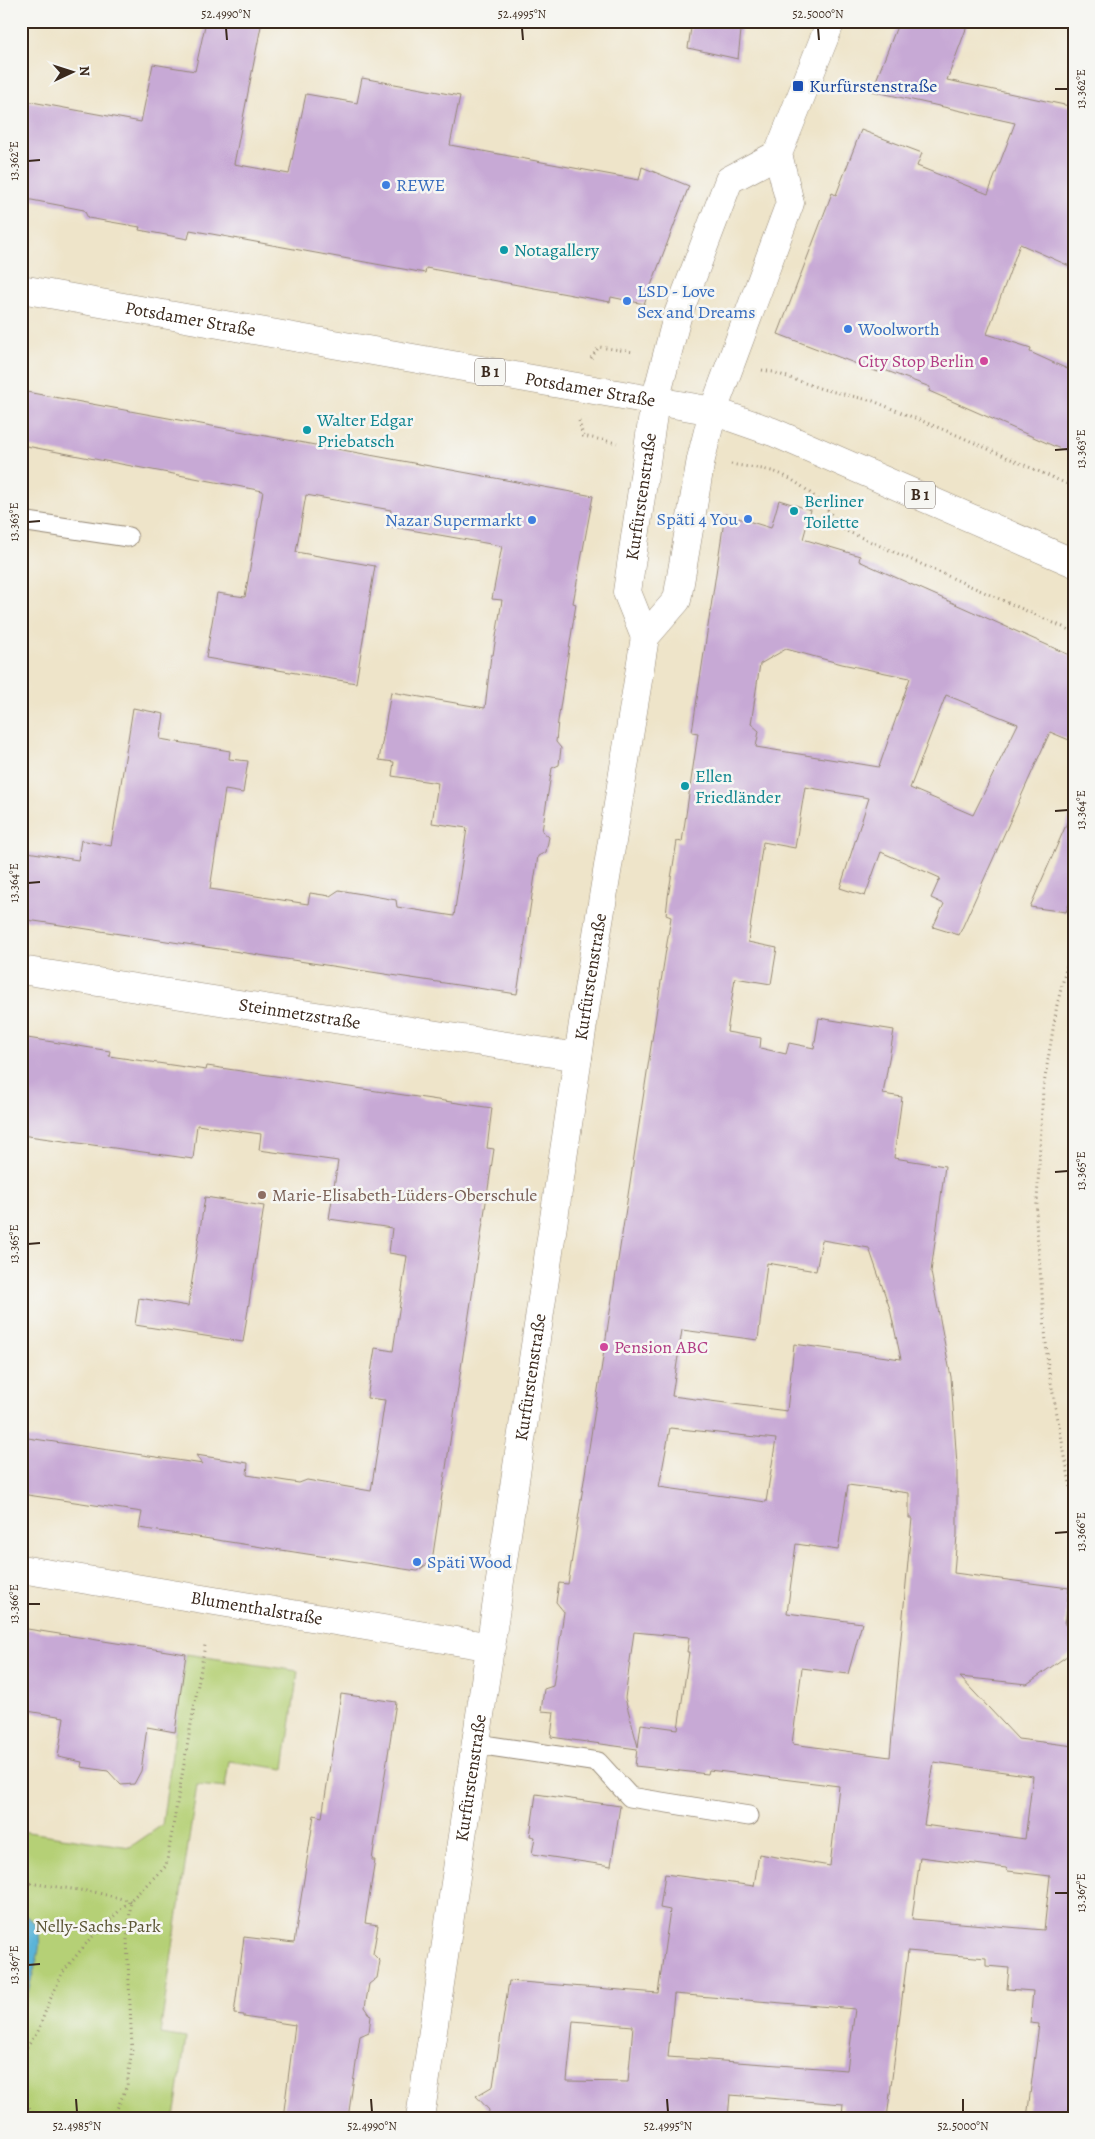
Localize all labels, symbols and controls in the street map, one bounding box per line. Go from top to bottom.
text: 52.4990°N [201,6,251,22]
text: 52.4995°N [498,6,547,22]
text: 52.5000°N [792,6,844,22]
north arrow [48,48,98,98]
text: N [75,65,94,77]
text: 13.362°E [1073,69,1089,109]
place label: Kurfürstenstraße [809,74,937,98]
marker: Kurfürstenstraße [791,79,805,93]
text: 13.362°E [6,141,22,181]
place label: REWE [396,173,445,197]
marker: REWE [380,179,392,191]
place label: Notagallery [514,238,600,262]
marker: Notagallery [498,244,510,256]
place label: LSD - Love Sex and Dreams [637,279,756,324]
marker: LSD - Love Sex and Dreams [621,295,633,307]
street label: Potsdamer Straße [123,296,258,342]
place label: Woolworth [857,317,940,341]
marker: Woolworth [842,323,854,335]
place label: City Stop Berlin [858,349,974,373]
marker: City Stop Berlin [978,355,990,367]
road number: B 1 [475,358,505,386]
street label: Potsdamer Straße [523,366,657,413]
place label: Walter Edgar Priebatsch [316,408,414,453]
marker: Walter Edgar Priebatsch [301,424,313,436]
text: 13.363°E [1073,429,1089,469]
street label: Kurfürstenstraße [620,431,662,562]
road number: B 1 [905,482,935,508]
place label: Berliner Toilette [804,489,864,534]
text: 13.363°E [6,502,22,542]
marker: Berliner Toilette [788,505,800,517]
place label: Späti 4 You [657,507,738,531]
place label: Nazar Supermarkt [385,508,522,532]
marker: Späti 4 You [742,513,754,525]
marker: Nazar Supermarkt [526,514,538,526]
place label: Ellen Friedländer [695,764,781,809]
marker: Ellen Friedländer [679,780,691,792]
text: 13.364°E [1073,790,1089,830]
text: 13.364°E [6,863,22,903]
street label: Kurfürstenstraße [569,911,612,1042]
street label: Steinmetzstraße [237,992,362,1035]
text: 13.365°E [1073,1151,1089,1191]
place label: Marie-Elisabeth-Lüders-Oberschule [272,1183,537,1207]
marker: Marie-Elisabeth-Lüders-Oberschule [256,1189,268,1201]
text: 13.365°E [6,1224,22,1264]
street label: Kurfürstenstraße [509,1312,552,1442]
place label: Pension ABC [614,1335,708,1359]
marker: Pension ABC [598,1341,610,1353]
text: 13.366°E [1073,1512,1089,1552]
place label: Späti Wood [427,1550,512,1574]
marker: Späti Wood [411,1556,423,1568]
text: 13.366°E [6,1584,22,1624]
street label: Blumenthalstraße [189,1585,324,1631]
street label: Kurfürstenstraße [449,1712,492,1843]
text: 13.367°E [1073,1873,1089,1913]
park label: Nelly-Sachs-Park [35,1914,161,1938]
text: 13.367°E [6,1945,22,1985]
text: 52.4985°N [53,2118,102,2134]
text: 52.4990°N [347,2118,397,2134]
text: 52.4995°N [644,2118,693,2134]
text: 52.5000°N [937,2118,989,2134]

